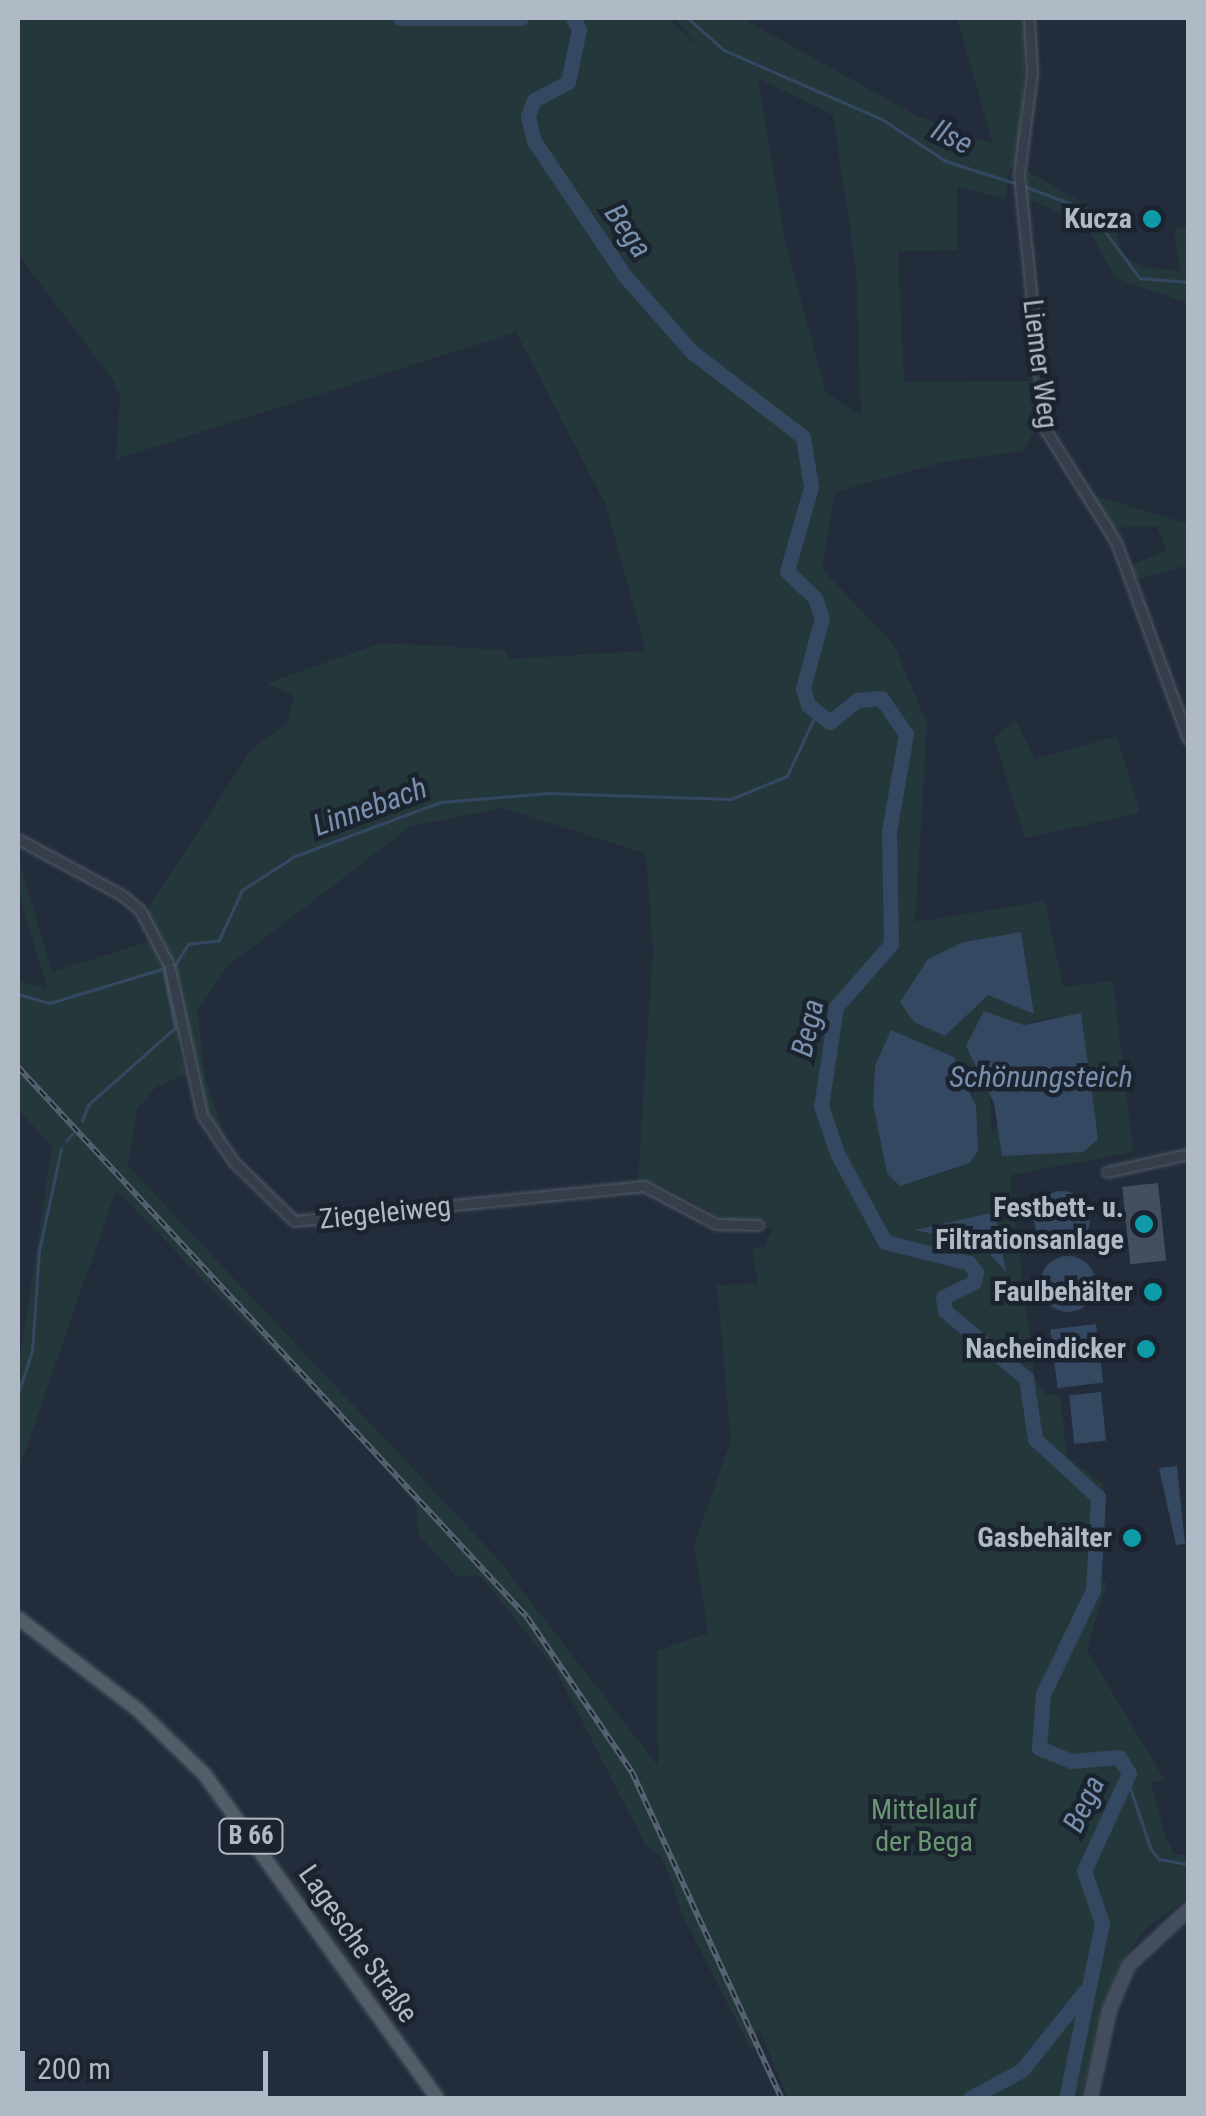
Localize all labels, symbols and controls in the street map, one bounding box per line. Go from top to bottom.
water label: Ilse [926,112,978,162]
water label: Bega [597,197,659,265]
place label: Kucza [1064,202,1132,236]
marker: Kucza [1141,208,1163,230]
street label: Liemer Weg [1015,298,1065,430]
water label: Linnebach [308,770,432,844]
water label: Bega [784,996,832,1060]
water label: Schönungsteich [949,1059,1133,1095]
street label: Ziegeleiweg [317,1189,453,1237]
place label: Festbett- u. Filtrationsanlage [935,1191,1124,1257]
marker: Festbett- u. Filtrationsanlage [1133,1213,1155,1235]
place label: Faulbehälter [994,1275,1133,1309]
marker: Faulbehälter [1142,1281,1164,1303]
place label: Nacheindicker [965,1332,1126,1366]
marker: Nacheindicker [1135,1338,1157,1360]
place label: Gasbehälter [977,1521,1112,1555]
marker: Gasbehälter [1121,1527,1143,1549]
water label: Bega [1055,1770,1113,1838]
park label: Mittellauf der Bega [871,1793,977,1859]
road number: B 66 [216,1816,286,1856]
street label: Lagesche Straße [291,1859,425,2029]
scale bar [25,2031,272,2093]
text: 200 m [37,2051,111,2086]

